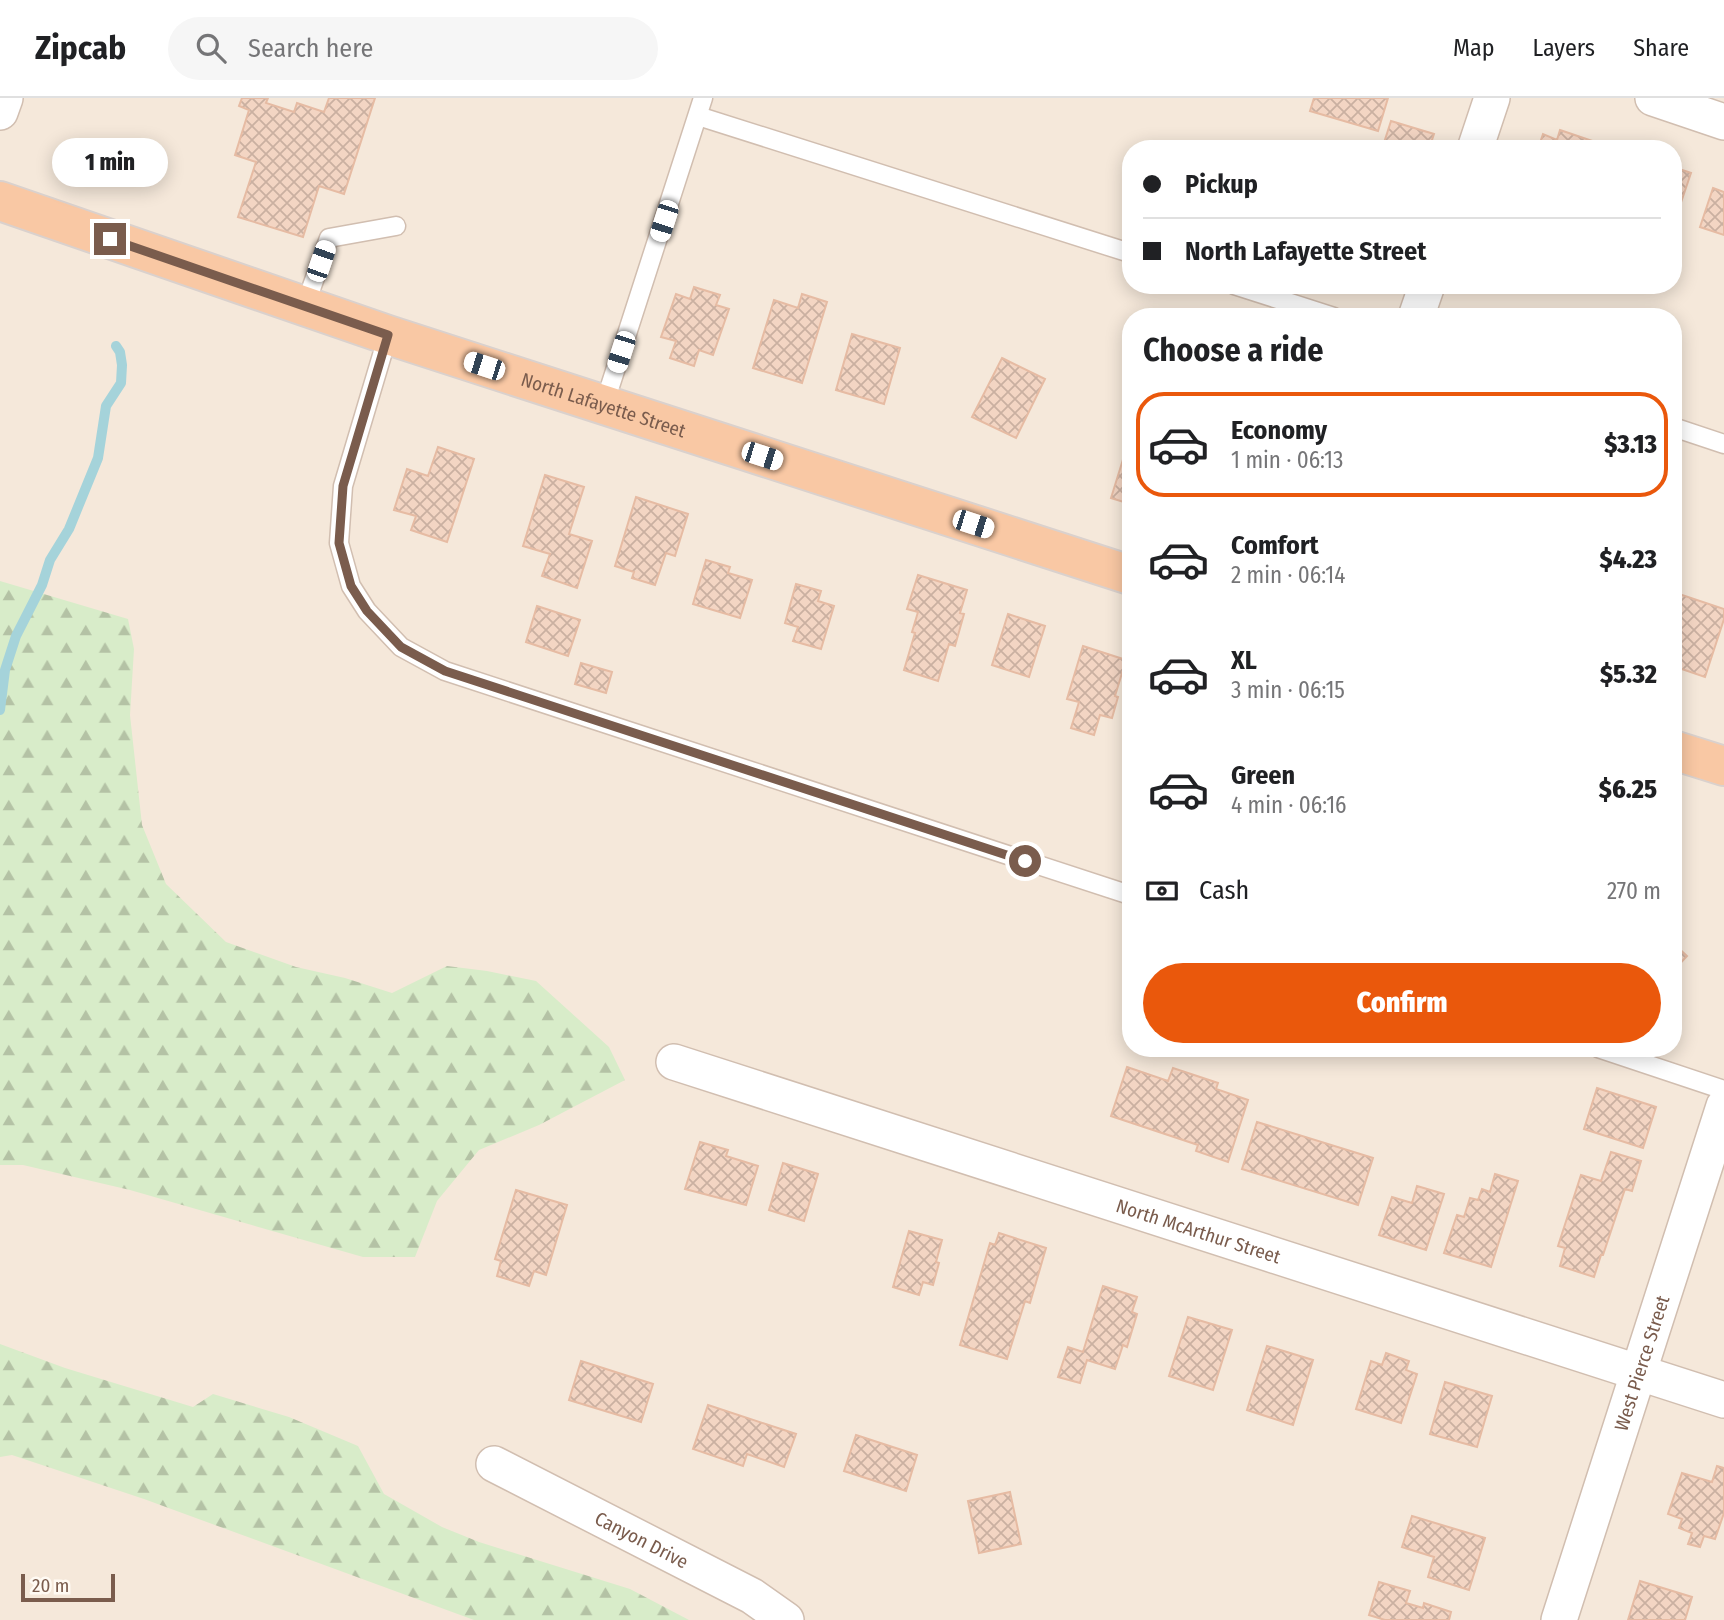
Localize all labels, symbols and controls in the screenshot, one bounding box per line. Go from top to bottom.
search box [168,17,658,80]
text: Zipcab [35,28,126,68]
icon: search [192,29,230,67]
text: Search here [248,33,373,64]
text: Map [1453,34,1495,62]
text: Layers [1533,34,1595,62]
text: Share [1633,34,1689,62]
callout: 1 min [52,138,168,186]
text: 1 min [85,148,135,176]
text: Pickup [1185,169,1258,200]
car [648,198,681,244]
route end [94,223,126,255]
text: North Lafayette Street [1185,236,1426,267]
car [305,238,338,284]
car [605,329,638,375]
text: Choose a ride [1143,331,1324,369]
car [461,350,508,382]
street label: North Lafayette Street [518,367,689,442]
icon: car [1147,413,1210,476]
text: Economy [1231,415,1327,446]
text: $3.13 [1604,429,1657,460]
car [739,440,786,472]
text: 1 min · 06:13 [1231,446,1343,474]
car [950,508,997,540]
icon: car [1147,528,1210,591]
text: Comfort [1231,530,1319,561]
text: $4.23 [1600,544,1657,575]
text: 2 min · 06:14 [1231,561,1345,589]
icon: car [1147,643,1210,706]
text: XL [1231,645,1257,676]
text: $5.32 [1600,659,1657,690]
text: 3 min · 06:15 [1231,676,1345,704]
icon: car [1147,758,1210,821]
text: Green [1231,760,1295,791]
text: $6.25 [1599,774,1657,805]
text: 4 min · 06:16 [1231,791,1347,819]
route start [1009,845,1041,877]
icon: cash [1143,872,1181,910]
text: Cash [1199,875,1249,906]
text: 270 m [1607,877,1661,905]
button: Confirm [1143,963,1661,1043]
street label: North McArthur Street [1113,1194,1284,1268]
street label: West Pierce Street [1609,1292,1674,1434]
street label: Canyon Drive [591,1506,692,1573]
scale bar [21,1571,116,1603]
text: 20 m [32,1574,69,1597]

